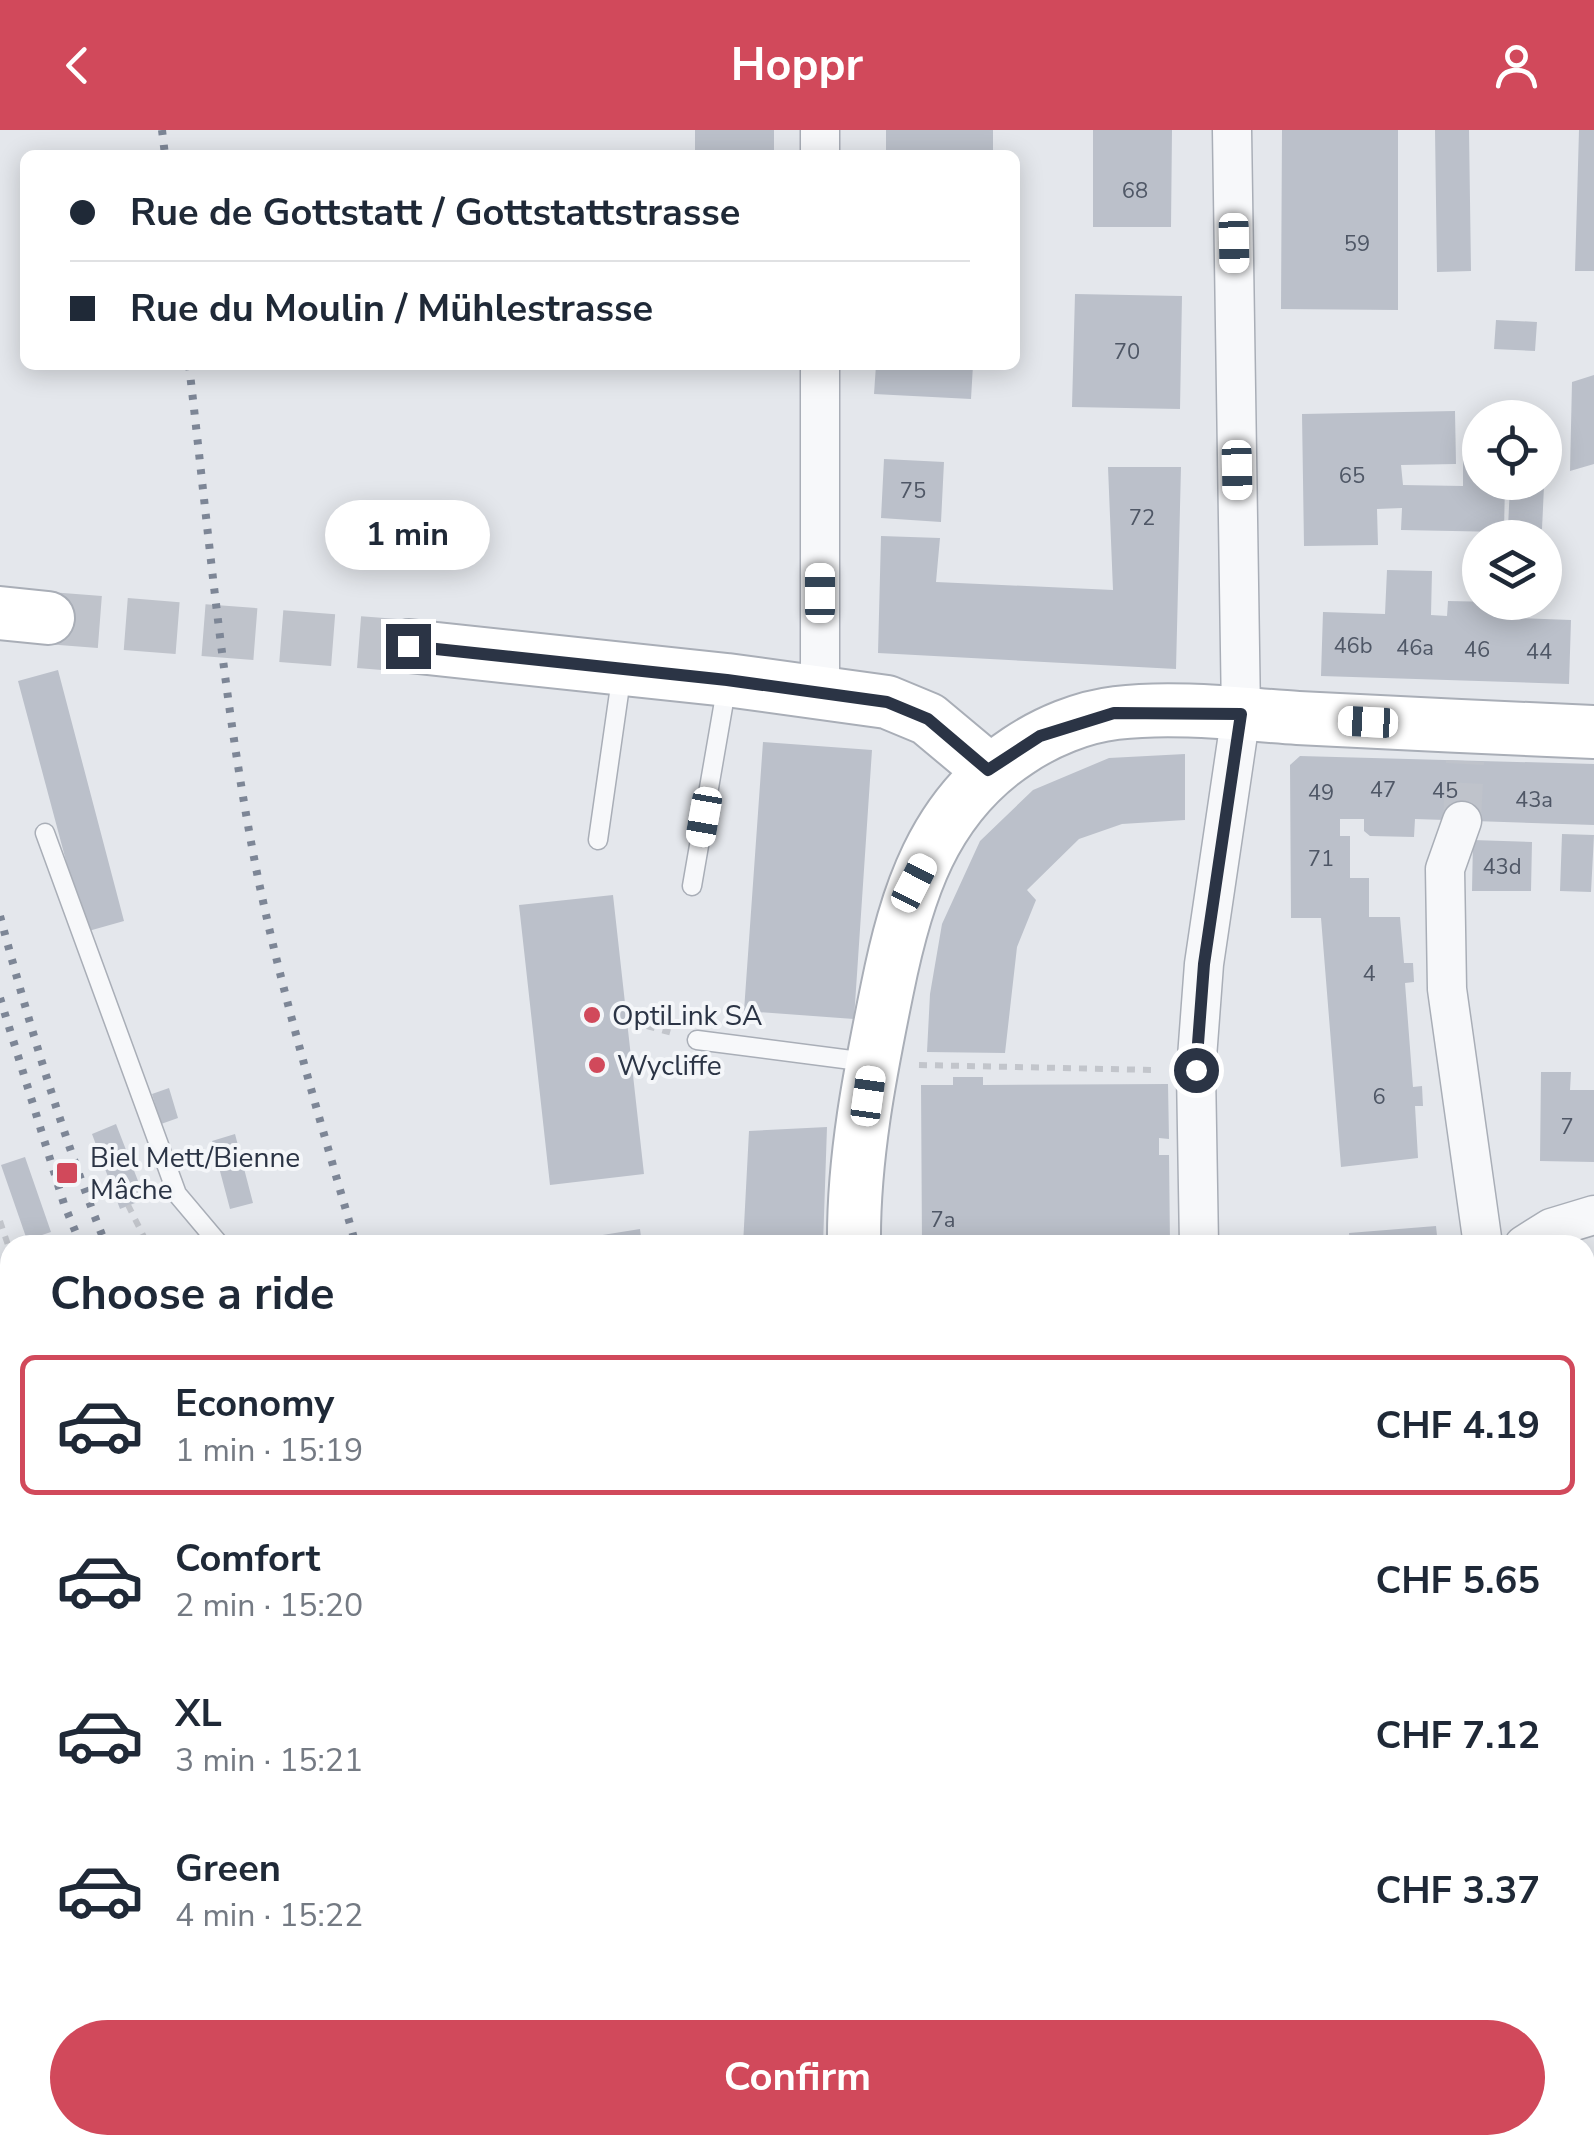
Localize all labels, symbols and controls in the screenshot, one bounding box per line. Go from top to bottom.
text: Hoppr [731,35,863,96]
icon: back [50,38,105,93]
icon: person [1489,38,1544,93]
house number: 68 [1122,176,1148,206]
text: Rue de Gottstatt / Gottstattstrasse [130,187,740,238]
car [1218,213,1250,273]
house number: 59 [1344,229,1370,259]
text: Rue du Moulin / Mühlestrasse [130,283,653,334]
house number: 70 [1114,337,1140,367]
map controls [1462,400,1562,620]
button: locate [1462,400,1562,500]
car [1221,440,1253,500]
house number: 65 [1339,461,1365,491]
house number: 75 [900,476,926,506]
callout: 1 min [326,501,490,571]
house number: 72 [1129,503,1155,533]
text: 1 min [366,513,449,556]
button: layers [1462,520,1562,620]
car [805,563,835,623]
route end [386,624,431,669]
house number: 46b [1333,631,1373,661]
house number: 46a [1396,633,1434,663]
house number: 46 [1464,635,1490,665]
house number: 44 [1526,637,1552,667]
car [1337,705,1399,739]
house number: 47 [1370,775,1396,805]
house number: 45 [1432,776,1458,806]
house number: 49 [1308,778,1334,808]
car [684,785,724,849]
house number: 43a [1515,785,1553,815]
house number: 71 [1308,844,1334,874]
car [887,849,941,917]
house number: 43d [1482,852,1522,882]
house number: 4 [1362,959,1376,989]
place label: OptiLink SA [612,997,762,1035]
marker: OptiLink SA [581,1004,603,1026]
place label: Wycliffe [617,1047,722,1085]
route start [1174,1048,1219,1093]
marker: Wycliffe [586,1054,608,1076]
car [849,1064,887,1128]
house number: 6 [1372,1082,1386,1112]
house number: 7 [1560,1112,1574,1142]
place label: Biel Mett/Bienne Mâche [90,1139,300,1209]
marker: Biel Mett/Bienne Mâche [54,1160,80,1186]
house number: 7a [931,1205,955,1235]
text: Choose a ride [50,1264,335,1325]
text: Economy [175,1378,334,1429]
icon: car [55,1380,145,1470]
text: CHF 4.19 [1375,1400,1540,1451]
text: 1 min · 15:19 [175,1429,363,1472]
text: Comfort [175,1533,320,1584]
icon: car [55,1535,145,1625]
text: CHF 5.65 [1375,1555,1540,1606]
text: 2 min · 15:20 [175,1584,363,1627]
text: XL [175,1688,222,1739]
icon: car [55,1690,145,1780]
text: CHF 7.12 [1375,1710,1540,1761]
text: 3 min · 15:21 [175,1739,363,1782]
text: Green [175,1843,281,1894]
icon: car [55,1845,145,1935]
text: CHF 3.37 [1375,1865,1540,1916]
text: 4 min · 15:22 [175,1894,363,1937]
button: Confirm [50,2020,1545,2135]

